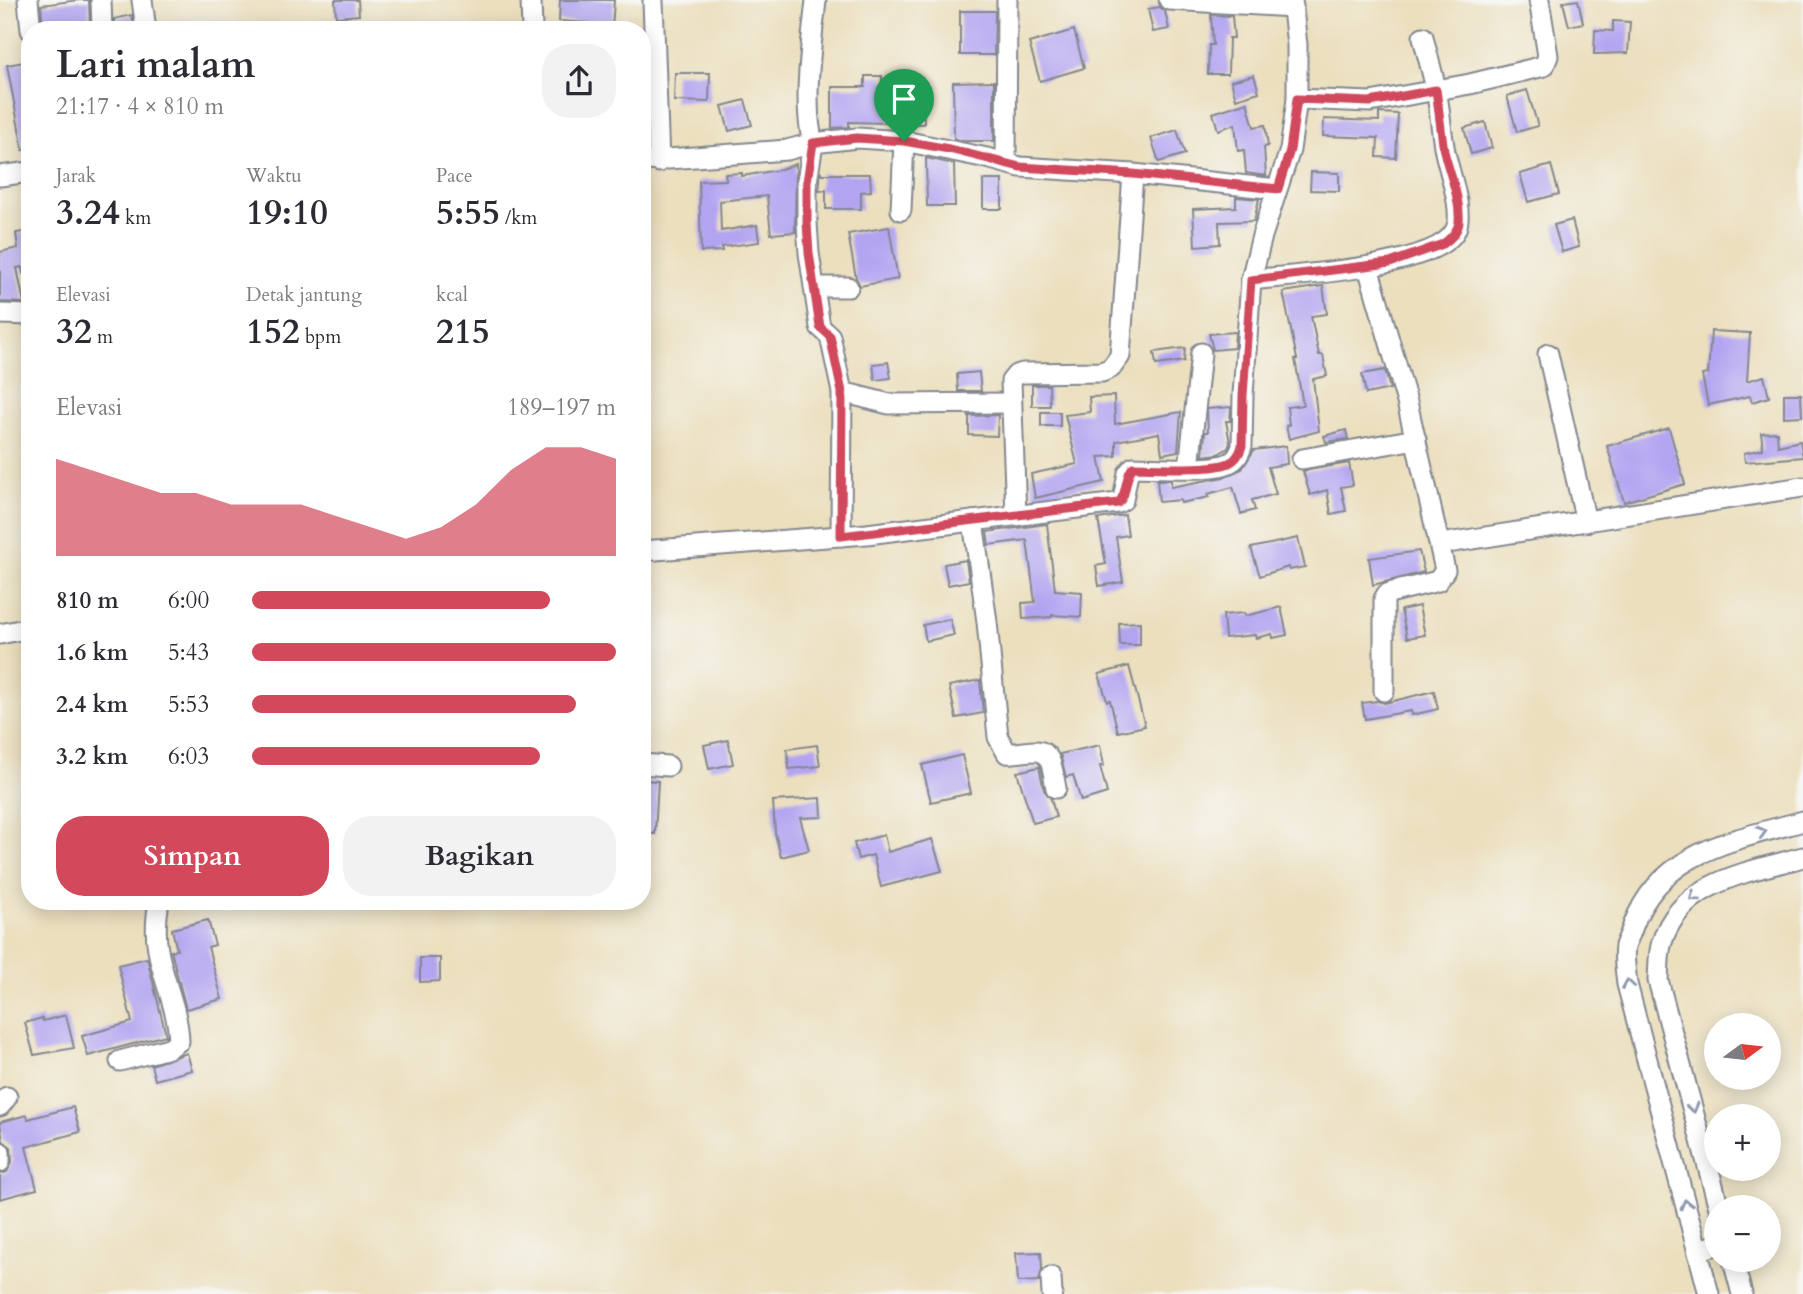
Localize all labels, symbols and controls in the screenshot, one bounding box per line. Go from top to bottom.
text: Lari malam [56,39,255,91]
button: share [542,44,616,118]
pin [874,69,934,141]
icon: arrive [885,80,923,118]
text: 21:17 · 4 × 810 m [56,91,224,122]
text: Jarak [56,163,96,189]
text: Waktu [246,163,302,189]
text: Pace [436,163,473,189]
text: 3.24 [56,189,120,237]
text: 19:10 [246,189,328,237]
text: 5:55 [436,189,500,237]
text: km [120,205,151,231]
text: /km [500,205,537,231]
text: Elevasi [56,282,111,308]
text: Detak jantung [246,282,362,308]
text: kcal [436,282,468,308]
text: 32 [56,308,92,356]
text: 152 [246,308,300,356]
text: 215 [436,308,490,356]
text: m [92,324,113,350]
text: bpm [300,324,341,350]
text: Elevasi [56,392,122,423]
text: 189–197 m [507,392,616,423]
text: 810 m [56,585,119,616]
text: 6:00 [168,585,209,616]
text: 1.6 km [56,637,128,668]
text: 5:43 [168,637,209,668]
text: 2.4 km [56,689,128,720]
text: 5:53 [168,689,209,720]
text: 3.2 km [56,741,128,772]
text: 6:03 [168,741,209,772]
button: Simpan [56,816,329,896]
button: Bagikan [343,816,616,896]
one-way arrow [1756,826,1768,841]
one-way arrow [1689,889,1702,901]
one-way arrow [1621,978,1636,990]
north arrow [1704,1013,1782,1090]
map controls [1704,1013,1781,1272]
one-way arrow [1684,1102,1699,1114]
button: + [1704,1104,1781,1181]
button: − [1704,1195,1781,1272]
one-way arrow [1679,1198,1694,1210]

